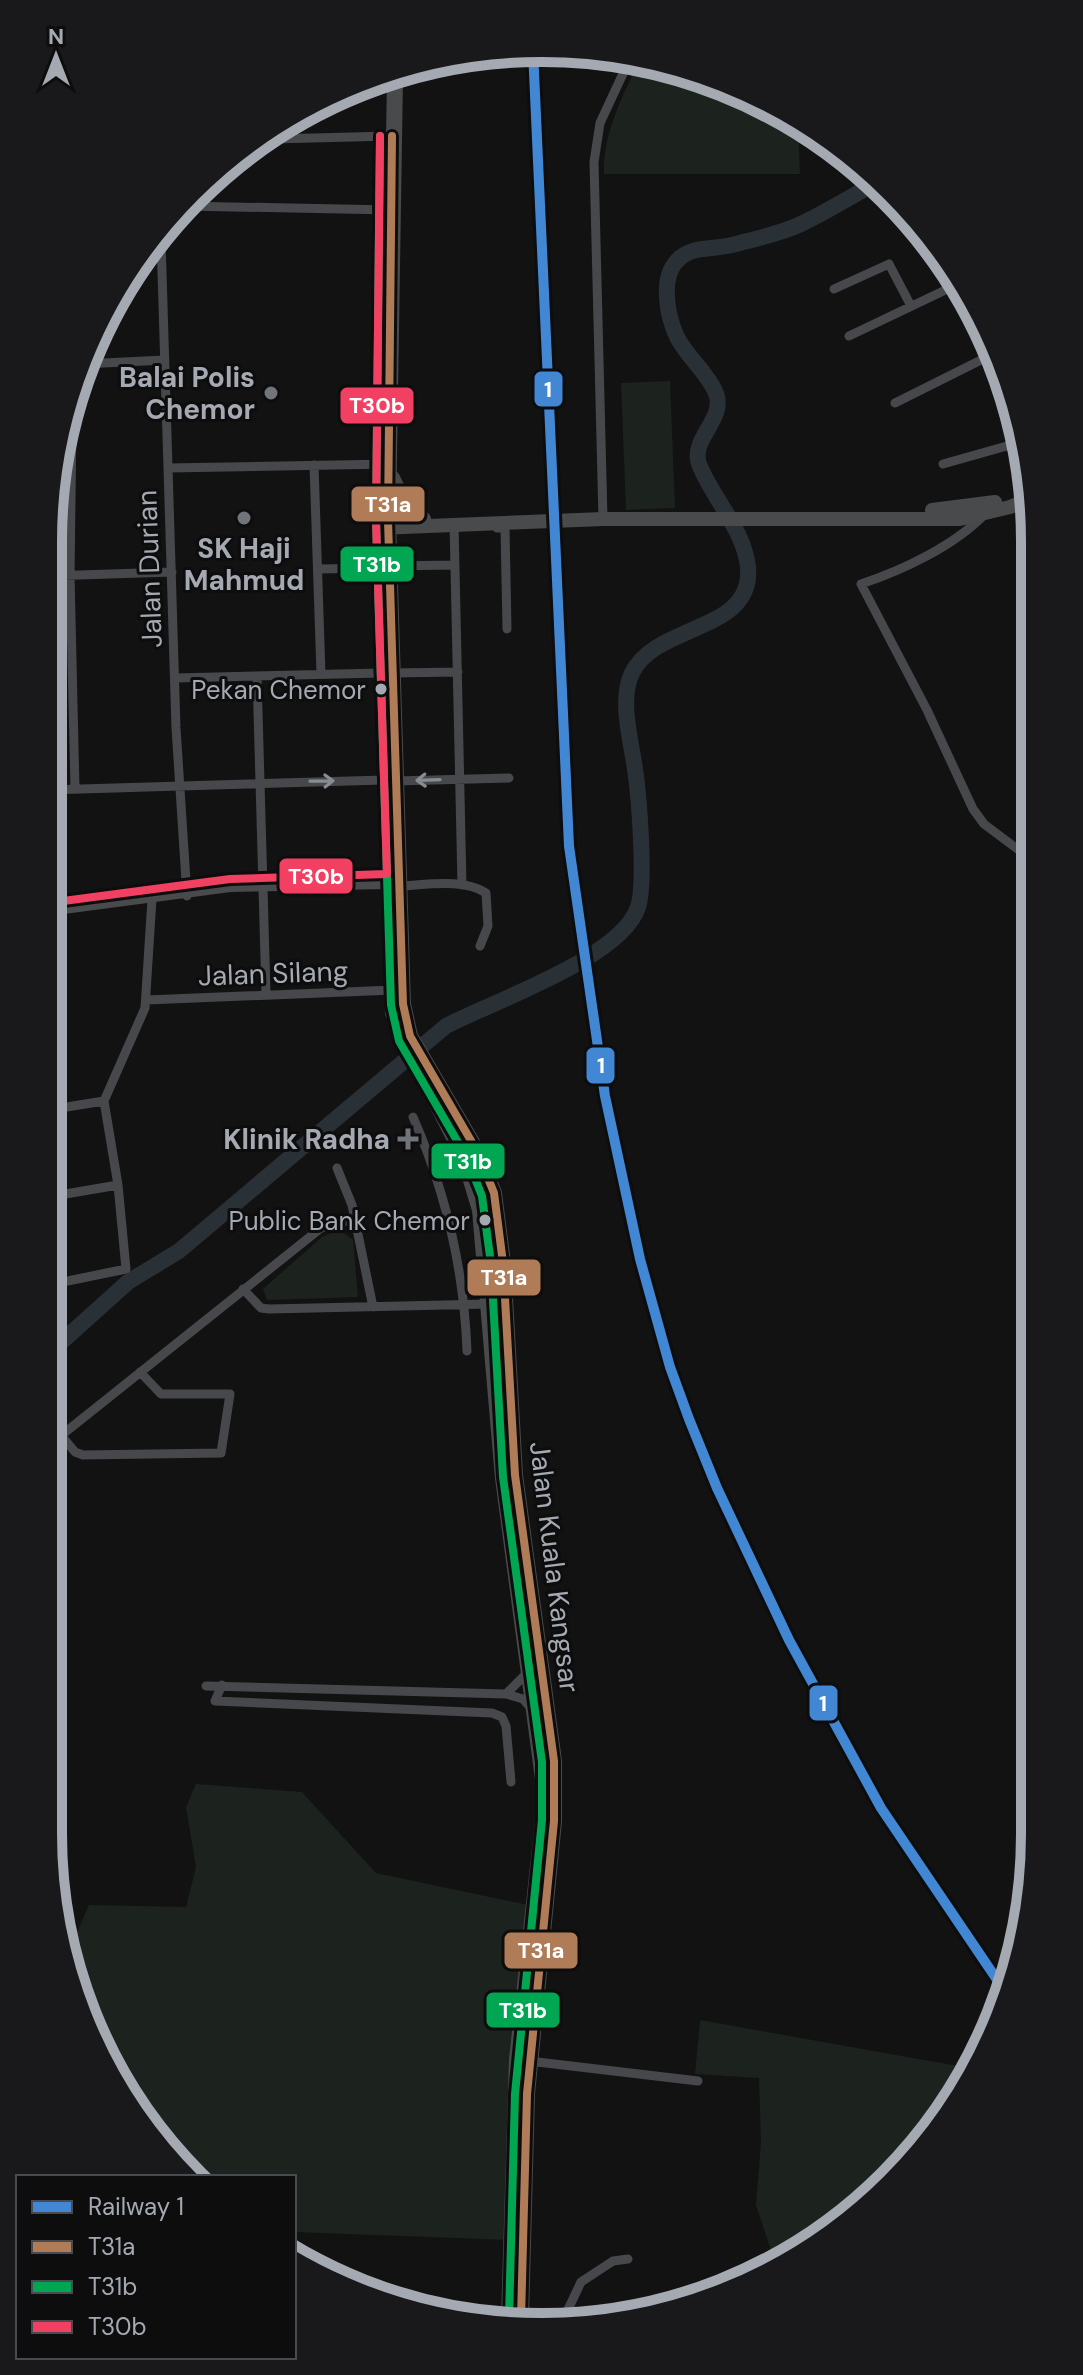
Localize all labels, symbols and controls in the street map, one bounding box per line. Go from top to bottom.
north arrow [16,16,96,96]
text: N [48,22,64,51]
place label: Balai Polis Chemor [119,359,255,428]
line badge: 1 [533,370,564,408]
text: 1 [544,375,552,404]
marker: Balai Polis Chemor [262,384,280,402]
line badge: T30b [339,386,415,425]
text: T30b [349,391,405,420]
line badge: T31a [350,485,426,523]
street label: Jalan Durian [128,489,171,649]
text: T31a [365,490,411,519]
marker: SK Haji Mahmud [235,509,253,527]
place label: SK Haji Mahmud [184,530,304,599]
line badge: T31b [339,545,415,583]
text: T31b [353,550,401,579]
place label: Pekan Chemor [191,673,366,707]
marker: Pekan Chemor [373,681,389,697]
one-way arrow [415,772,442,787]
one-way arrow [308,774,335,789]
line badge: T30b [278,857,354,895]
text: T30b [288,862,344,891]
street label: Jalan Silang [197,952,349,995]
line badge: 1 [585,1046,616,1085]
text: 1 [597,1051,605,1080]
place label: Klinik Radha [223,1121,390,1158]
marker: Klinik Radha [397,1128,419,1150]
line badge: T31b [430,1142,506,1180]
text: T31b [444,1147,492,1176]
place label: Public Bank Chemor [229,1204,470,1238]
marker: Public Bank Chemor [477,1212,493,1228]
line badge: T31a [466,1258,542,1297]
text: T31a [481,1263,527,1292]
street label: Jalan Kuala Kangsar [521,1439,588,1695]
line badge: 1 [808,1684,839,1722]
text: 1 [819,1689,827,1718]
line badge: T31a [503,1931,579,1970]
text: T31a [518,1936,564,1965]
line badge: T31b [485,1991,561,2029]
text: T31b [499,1996,547,2025]
legend [16,2175,296,2359]
text: Railway 1 [88,2191,184,2222]
text: T31a [88,2231,135,2262]
text: T31b [88,2271,137,2302]
text: T30b [88,2311,147,2342]

